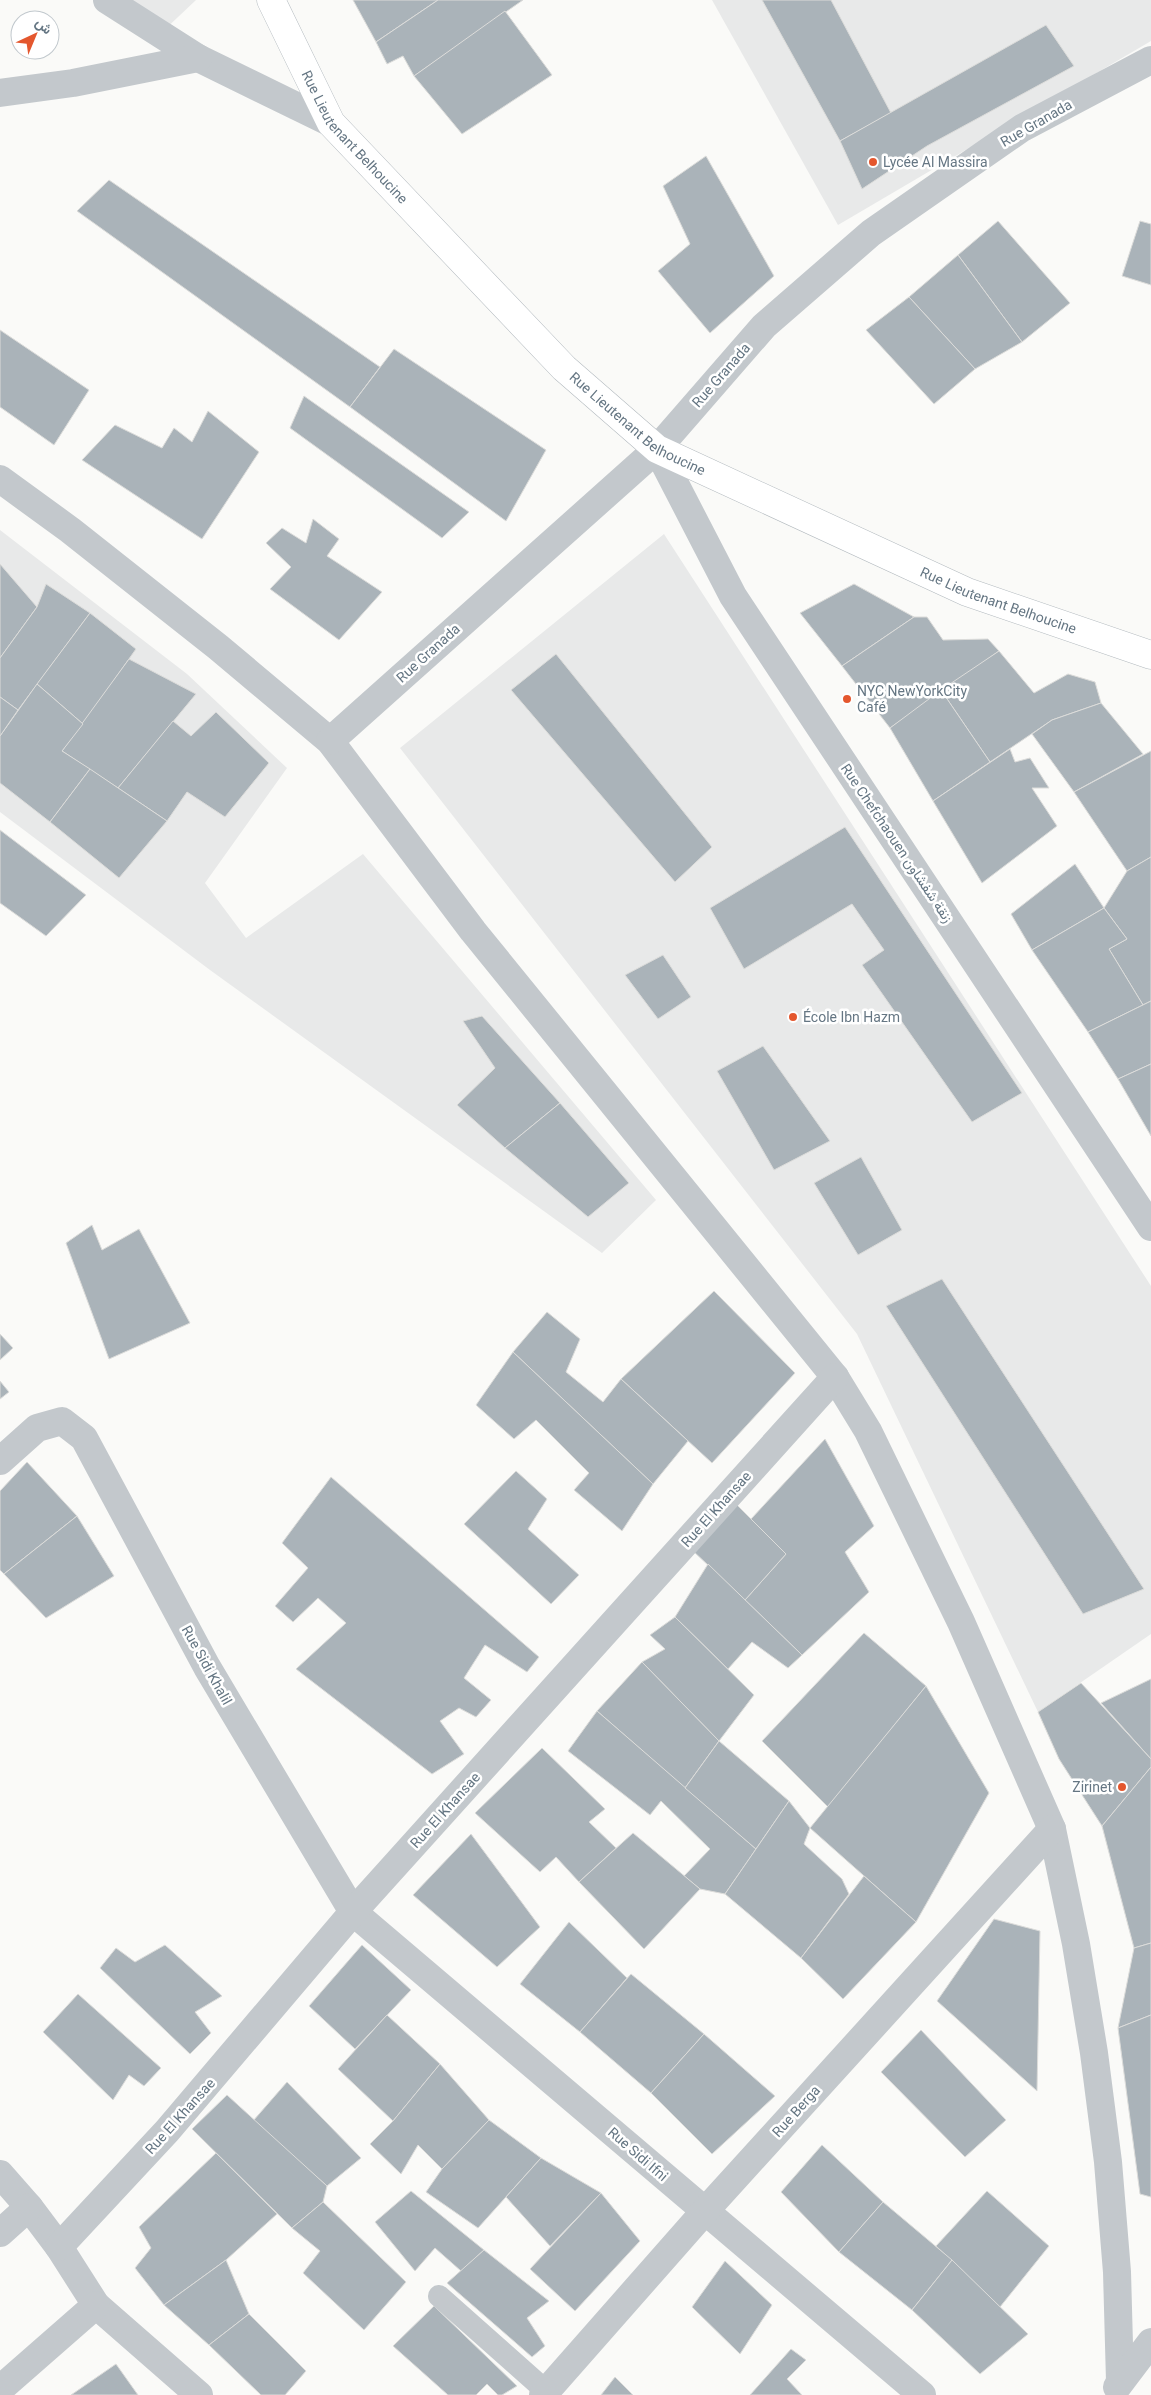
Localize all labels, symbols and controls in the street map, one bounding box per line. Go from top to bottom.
north arrow [10,10,60,60]
text: ش [32,14,56,38]
street label: Rue Lieutenant Belhoucine [299,68,411,207]
street label: Rue Granada [997,96,1075,150]
place label: Lycée Al Massira [883,154,988,170]
marker: Lycée Al Massira [867,156,879,168]
street label: Rue Granada [689,340,753,410]
street label: Rue Lieutenant Belhoucine [567,369,708,478]
street label: Rue Lieutenant Belhoucine [918,564,1078,637]
street label: Rue Granada [393,620,463,686]
place label: NYC NewYorkCity Café [857,683,967,715]
marker: NYC NewYorkCity Café [841,693,853,705]
street label: Rue Chefchaouen زنقة شفشاون [837,761,956,926]
place label: École Ibn Hazm [803,1008,900,1025]
marker: École Ibn Hazm [787,1011,799,1023]
street label: Rue El Khansae [678,1468,754,1550]
street label: Rue Sidi Khalil [179,1623,235,1707]
street label: Rue El Khansae [407,1769,483,1851]
place label: Zirinet [1072,1779,1112,1795]
marker: Zirinet [1116,1781,1128,1793]
street label: Rue El Khansae [142,2075,218,2157]
street label: Rue Berga [769,2082,823,2140]
street label: Rue Sidi Ifni [605,2124,671,2184]

